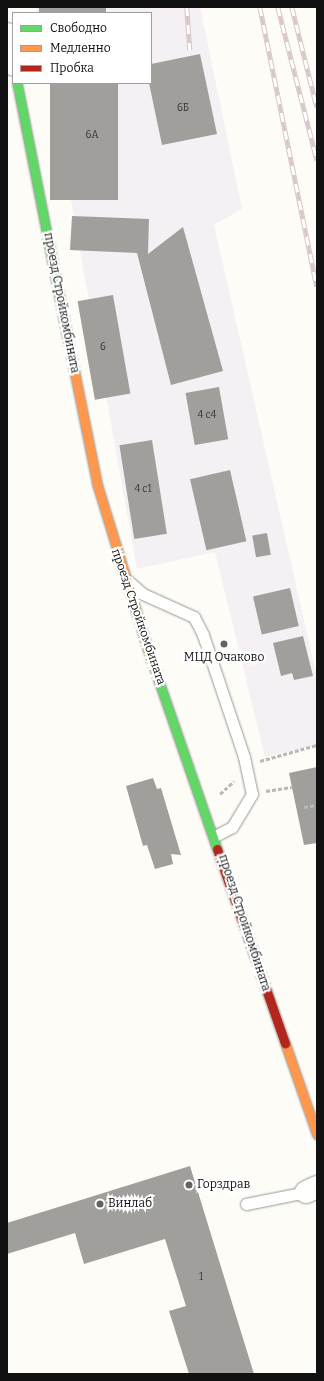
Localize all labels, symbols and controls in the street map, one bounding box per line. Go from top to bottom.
legend [12,12,152,84]
text: Свободно [50,21,107,35]
text: Медленно [50,41,111,55]
text: Пробка [50,61,94,75]
house number: 6Б [177,103,189,115]
house number: 6А [86,130,98,142]
street label: проезд Стройкомбината [40,231,82,375]
house number: 6 [100,342,106,354]
house number: 4 с4 [198,410,216,422]
house number: 4 с1 [134,484,152,496]
street label: проезд Стройкомбината [108,547,168,687]
marker: МЦД Очаково [219,639,229,649]
place label: МЦД Очаково [184,651,264,665]
street label: проезд Стройкомбината [215,853,273,993]
place label: Горздрав [197,1178,250,1192]
marker: Горздрав [184,1180,194,1190]
place label: Винлаб [108,1197,152,1211]
marker: Винлаб [95,1199,105,1209]
house number: 1 [199,1272,203,1284]

